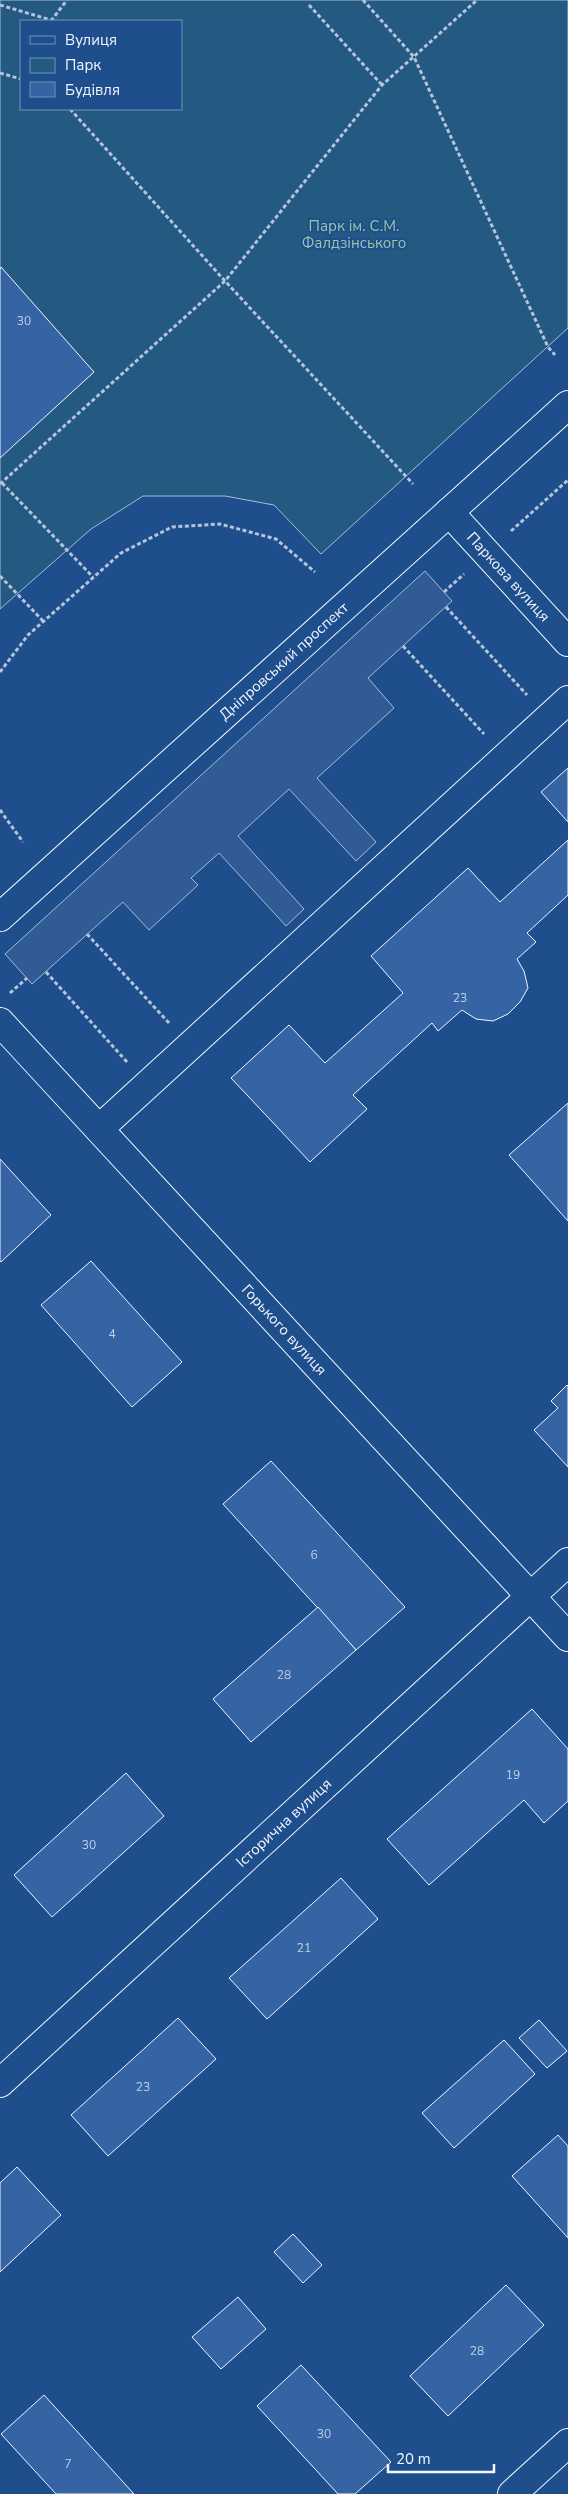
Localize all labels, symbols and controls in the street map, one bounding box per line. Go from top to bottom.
legend [20,20,182,110]
text: Вулиця [65,30,117,50]
text: Парк [65,55,101,75]
text: Будівля [65,80,120,100]
park label: Парк ім. С.М. Фалдзінського [302,216,406,253]
house number: 30 [17,313,31,329]
street label: Паркова вулиця [462,528,555,626]
street label: Дніпровський проспект [215,597,353,725]
house number: 23 [453,990,467,1006]
street label: Горького вулиця [237,1280,331,1380]
house number: 4 [108,1326,116,1342]
house number: 6 [310,1547,318,1563]
house number: 28 [277,1667,291,1683]
house number: 19 [506,1767,520,1783]
street label: Історична вулиця [232,1774,336,1872]
house number: 30 [82,1837,96,1853]
house number: 21 [297,1940,311,1956]
house number: 23 [136,2079,150,2095]
house number: 28 [470,2343,484,2359]
house number: 30 [317,2426,331,2442]
scale bar [388,2442,494,2474]
text: 20 m [396,2449,431,2469]
house number: 7 [64,2456,72,2472]

